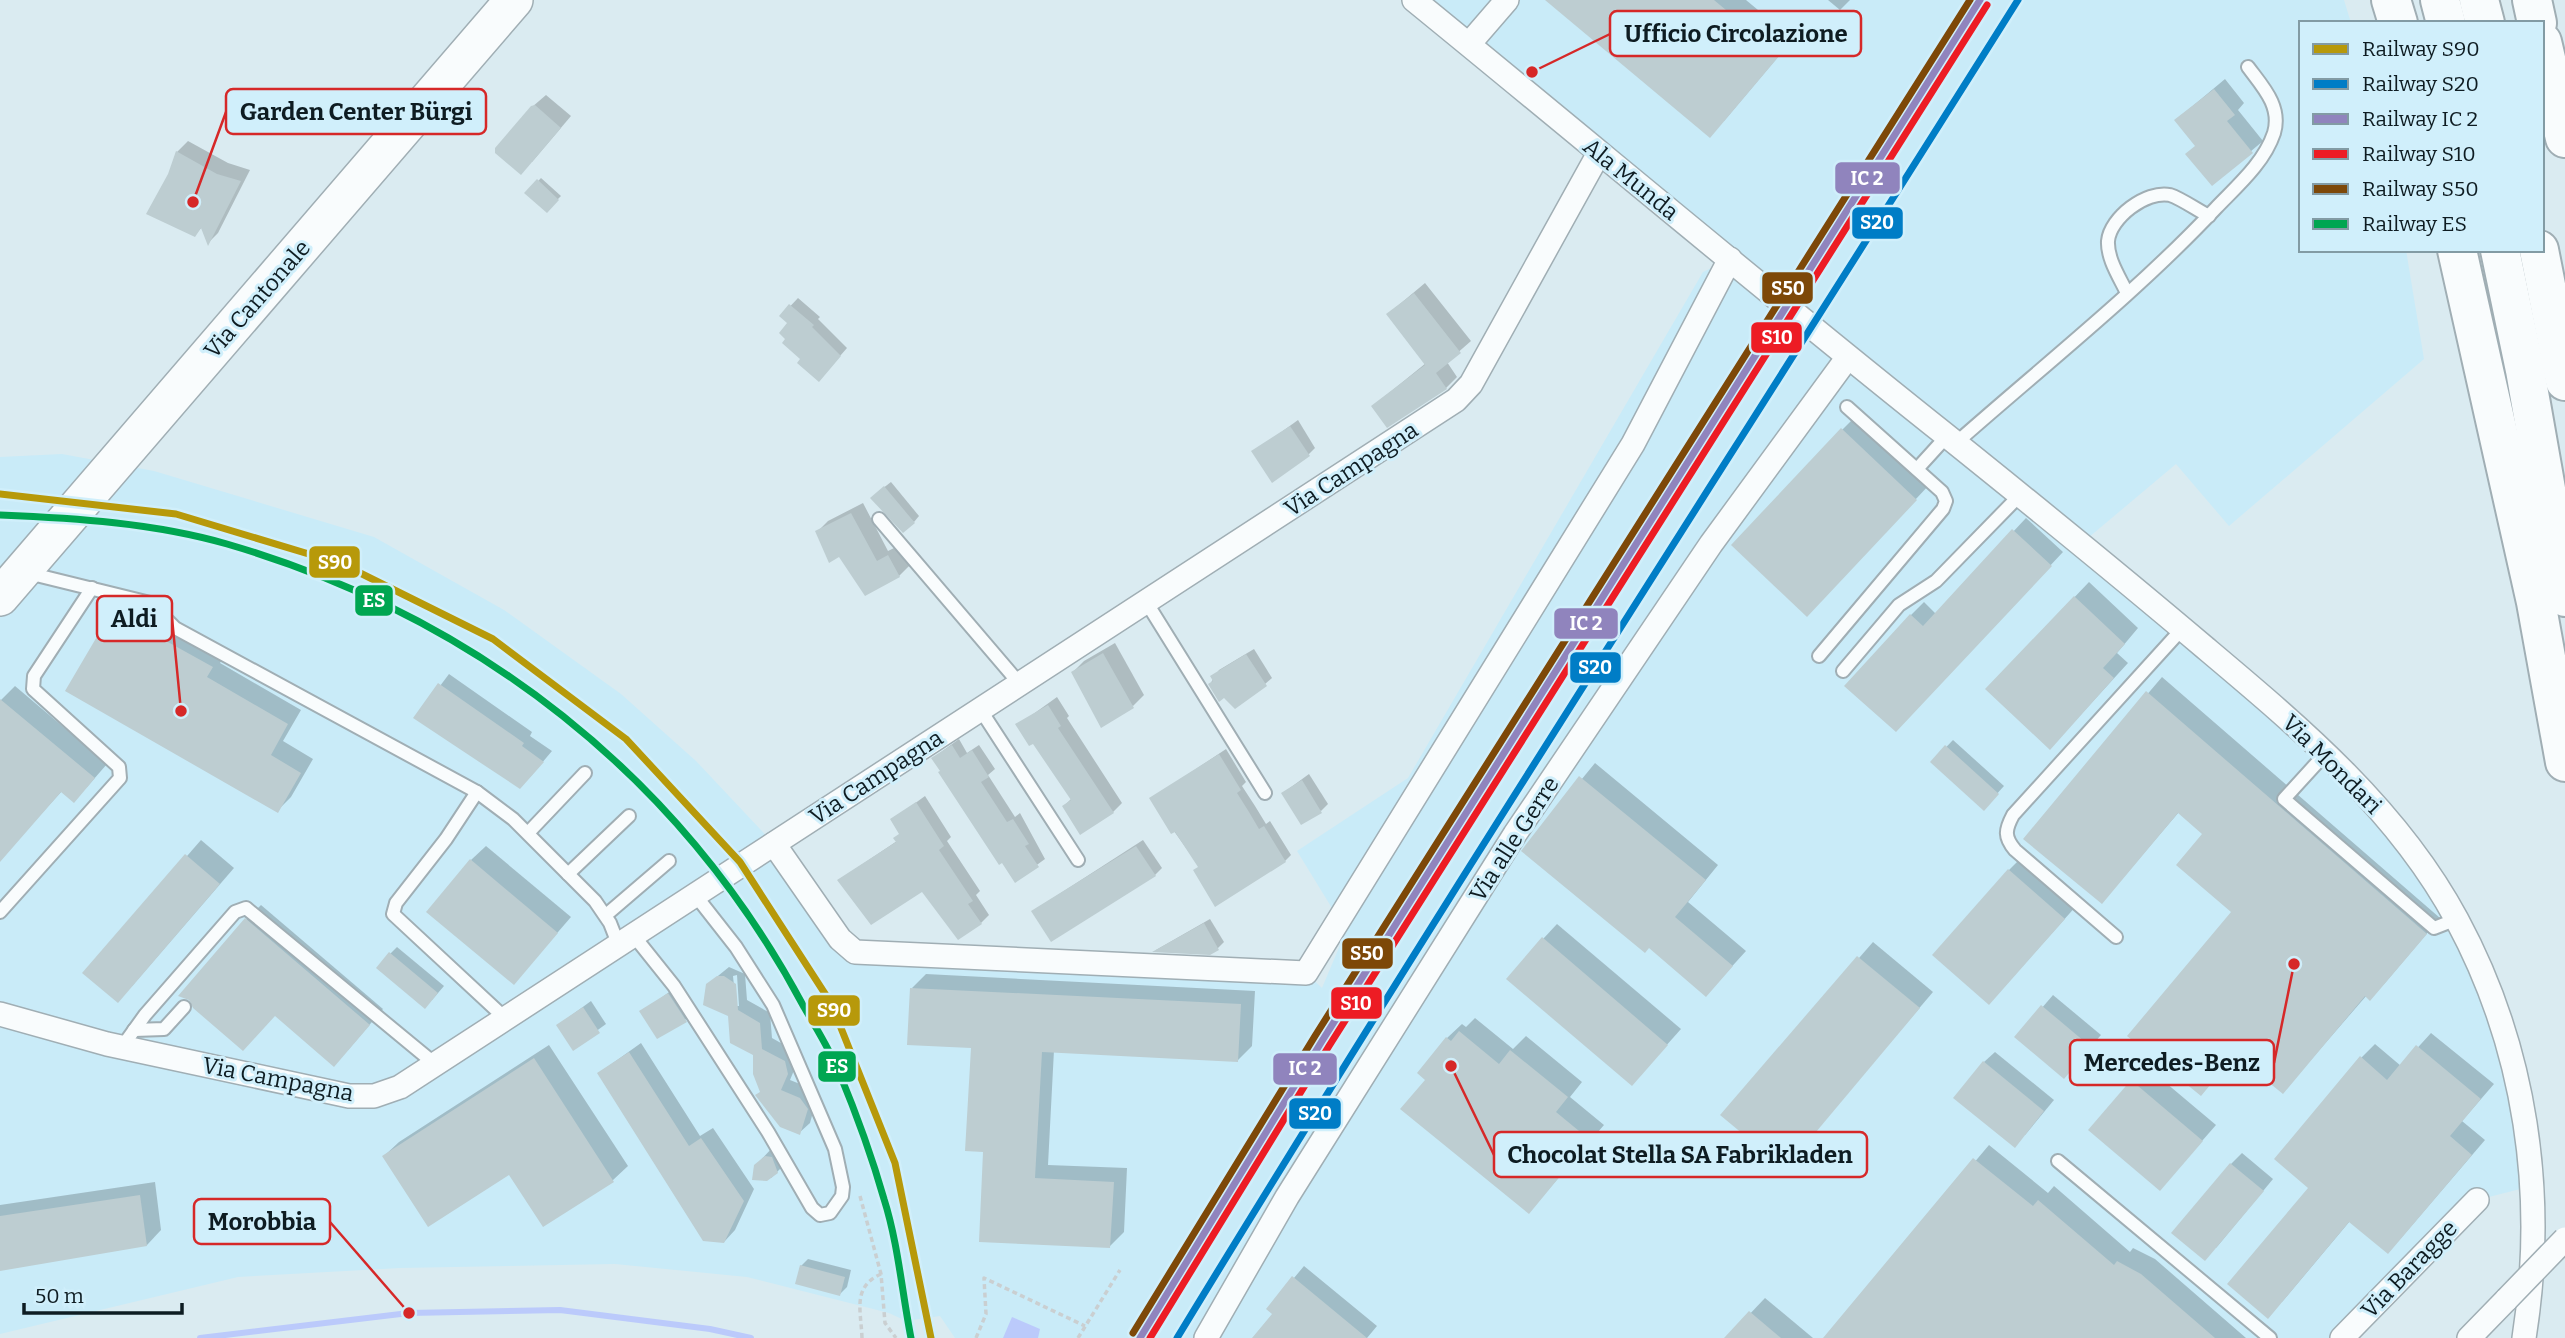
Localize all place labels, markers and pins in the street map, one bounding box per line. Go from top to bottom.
callout: Ufficio Circolazione [1610,11,1861,56]
callout: Garden Center Bürgi [226,89,486,134]
callout: Aldi [97,596,172,641]
callout: Mercedes-Benz [2070,1040,2274,1085]
callout: Chocolat Stella SA Fabrikladen [1494,1132,1867,1177]
callout: Morobbia [194,1199,330,1244]

